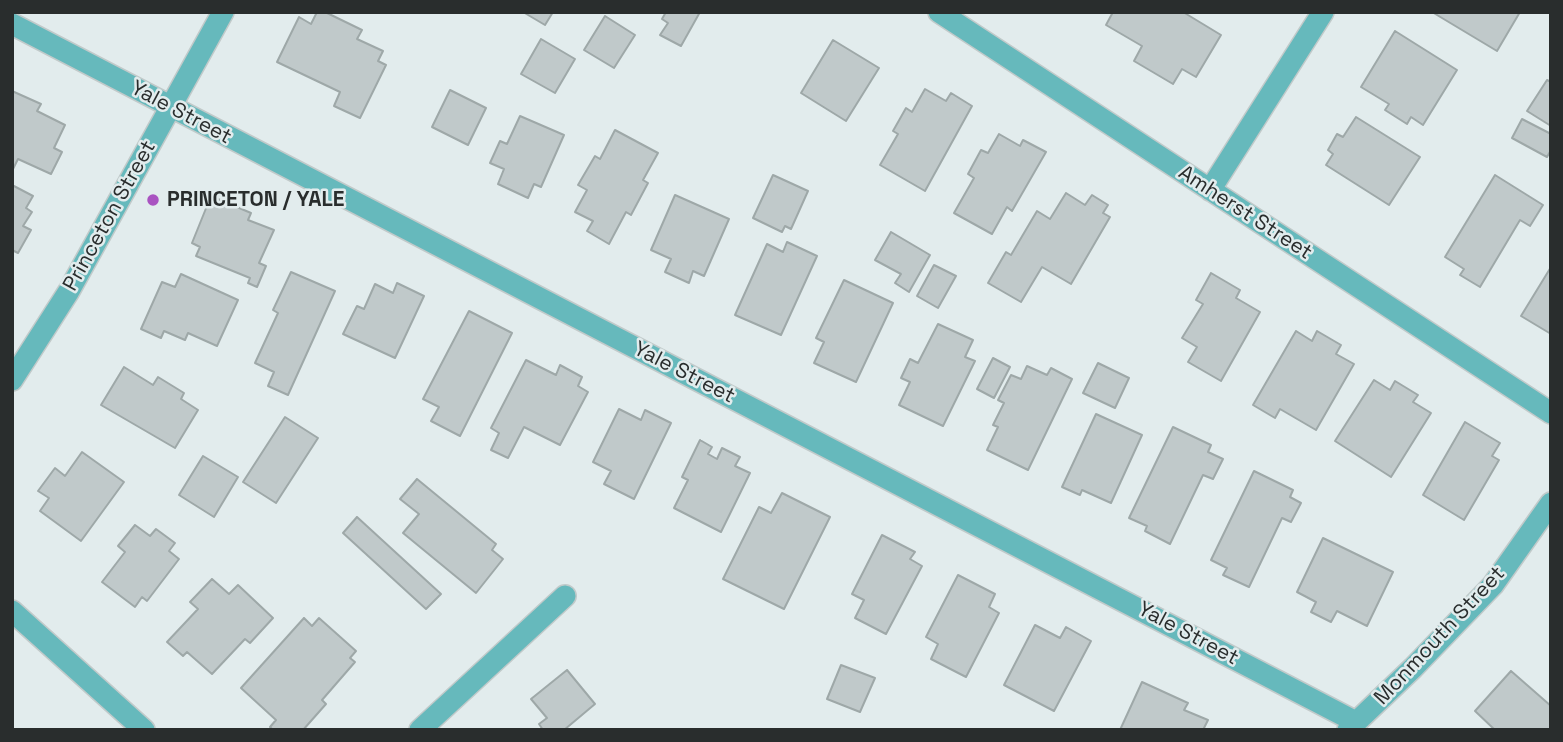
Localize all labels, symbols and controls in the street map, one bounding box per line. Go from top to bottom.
street label: Yale Street [126,76,236,150]
street label: Princeton Street [58,136,162,296]
street label: Amherst Street [1173,160,1317,266]
place label: PRINCETON / YALE [167,187,344,213]
marker: PRINCETON / YALE [145,192,161,208]
street label: Yale Street [629,337,739,409]
street label: Monmouth Street [1369,562,1511,710]
street label: Yale Street [1133,597,1243,671]

